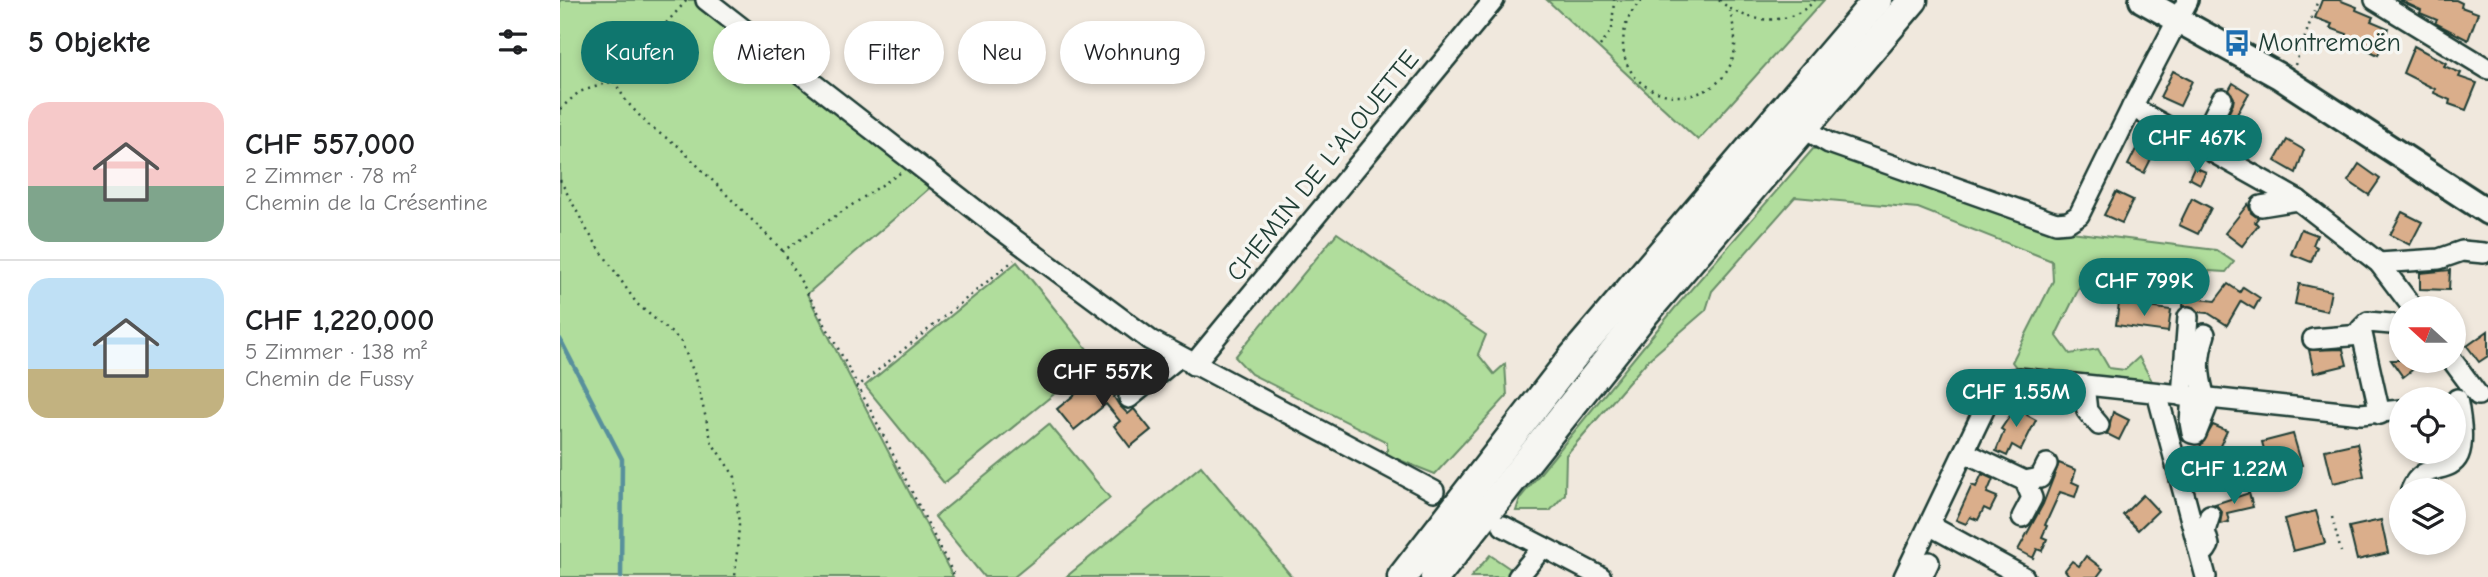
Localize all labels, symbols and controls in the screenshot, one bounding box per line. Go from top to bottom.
chip: Kaufen [581,21,699,84]
chip: Mieten [713,21,830,84]
chip: Filter [844,21,944,84]
chip: Neu [958,21,1046,84]
chip: Wohnung [1060,21,1205,84]
icon: filters [494,23,532,61]
text: 5 Objekte [28,25,151,60]
bus stop icon: Montremoën [2222,28,2252,58]
place label: Montremoën [2258,28,2401,58]
street label: CHEMIN DE L'ALOUETTE [1221,45,1425,287]
pin: CHF 467K [2125,116,2269,175]
text: CHF 467K [2148,124,2246,151]
text: CHF 557,000 [245,127,415,162]
icon: home [84,130,168,214]
text: 2 Zimmer · 78 m² [245,162,416,189]
text: Chemin de la Crésentine [245,189,487,216]
pin: CHF 799K [2072,258,2216,318]
text: CHF 799K [2095,267,2193,294]
north arrow [2389,296,2466,373]
map controls [2389,296,2466,555]
text: CHF 1,220,000 [245,303,434,338]
icon: home [84,306,168,390]
text: 5 Zimmer · 138 m² [245,338,427,365]
pin: CHF 557K [1031,350,1175,409]
text: CHF 557K [1053,358,1153,385]
text: Chemin de Fussy [245,365,413,392]
pin: CHF 1.55M [1936,370,2096,429]
text: CHF 1.55M [1962,378,2070,405]
button: locate [2389,387,2466,464]
pin: CHF 1.22M [2154,447,2314,506]
text: CHF 1.22M [2181,455,2287,482]
button: layers [2389,478,2466,555]

